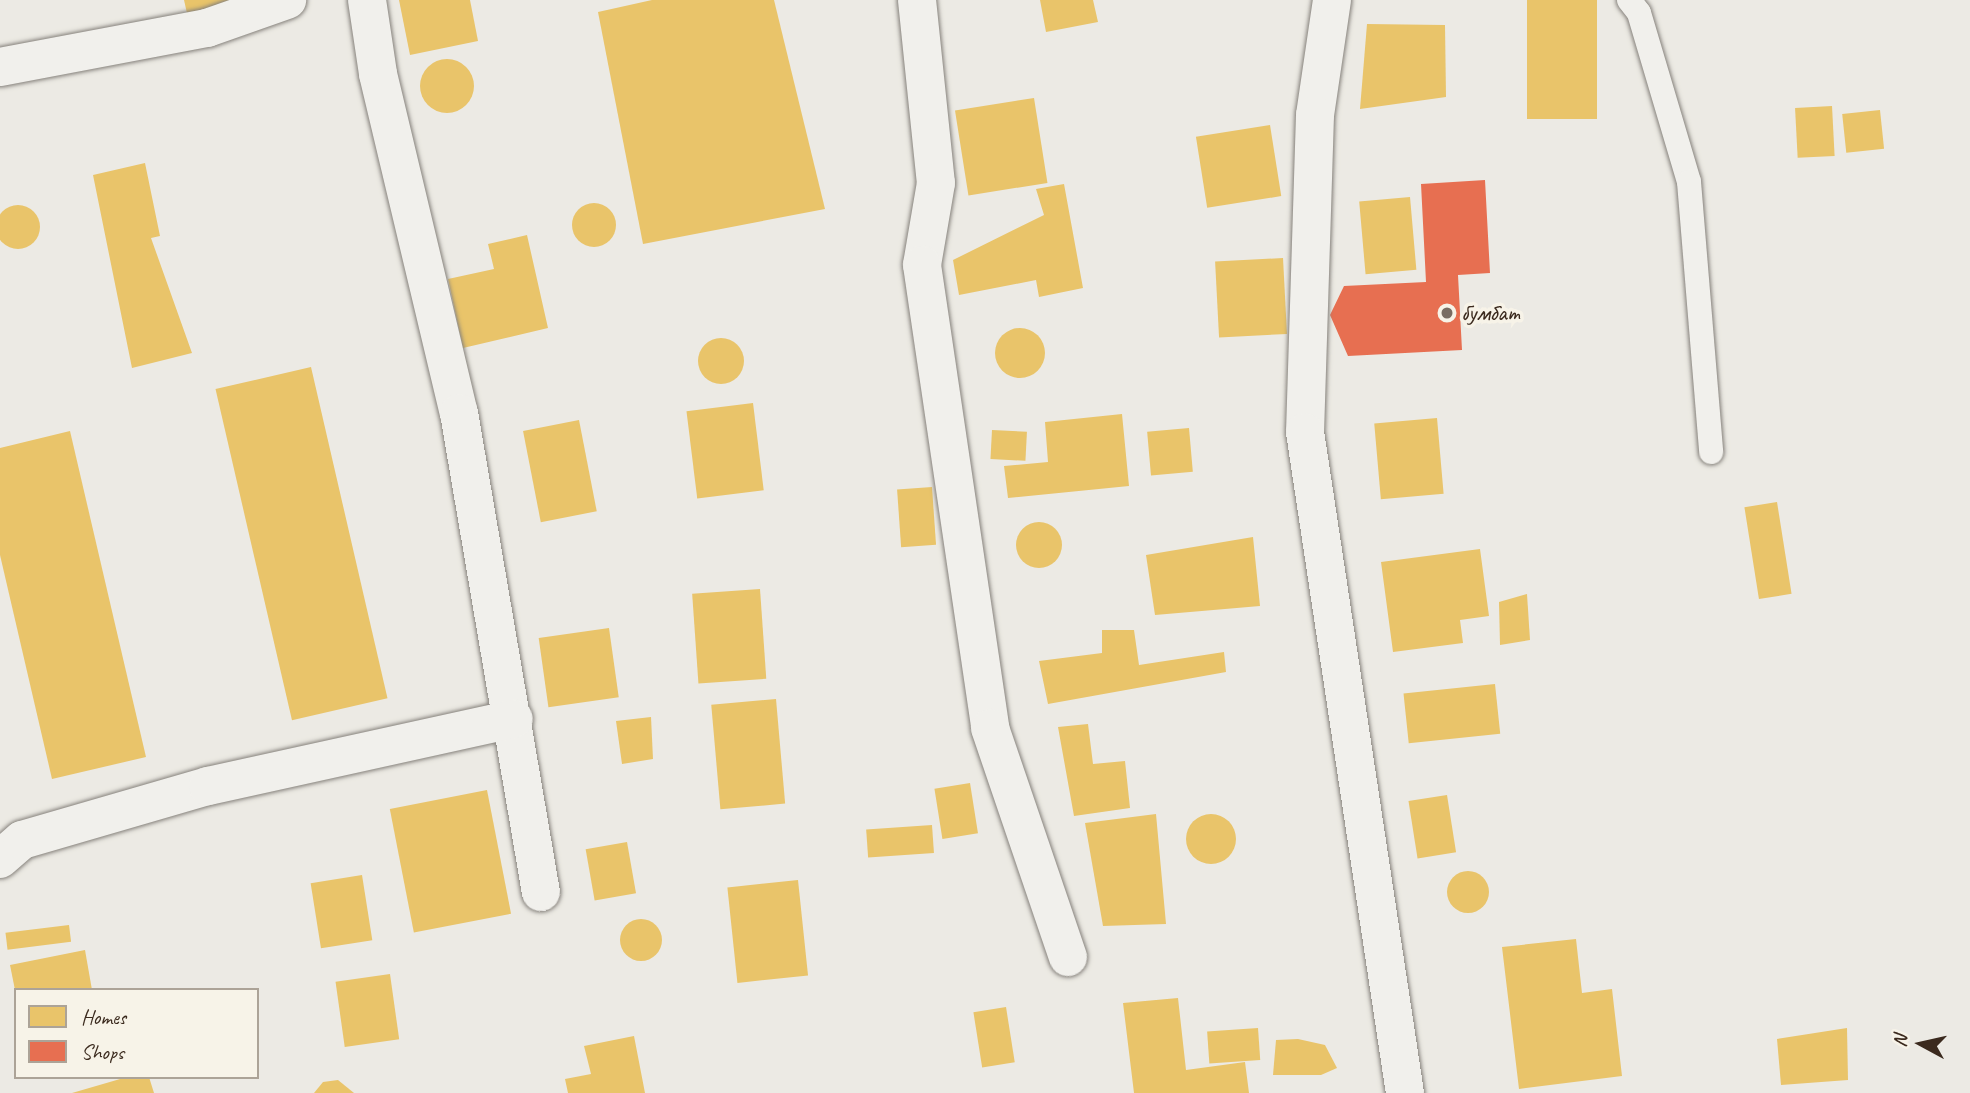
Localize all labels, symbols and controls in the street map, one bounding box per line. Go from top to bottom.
place label: бумбат [1461,299,1519,327]
marker: бумбат [1439,305,1455,321]
legend [14,988,259,1079]
text: Homes [81,1004,126,1030]
north arrow [1886,1009,1956,1079]
text: N [1888,1034,1913,1049]
text: Shops [81,1039,124,1065]

